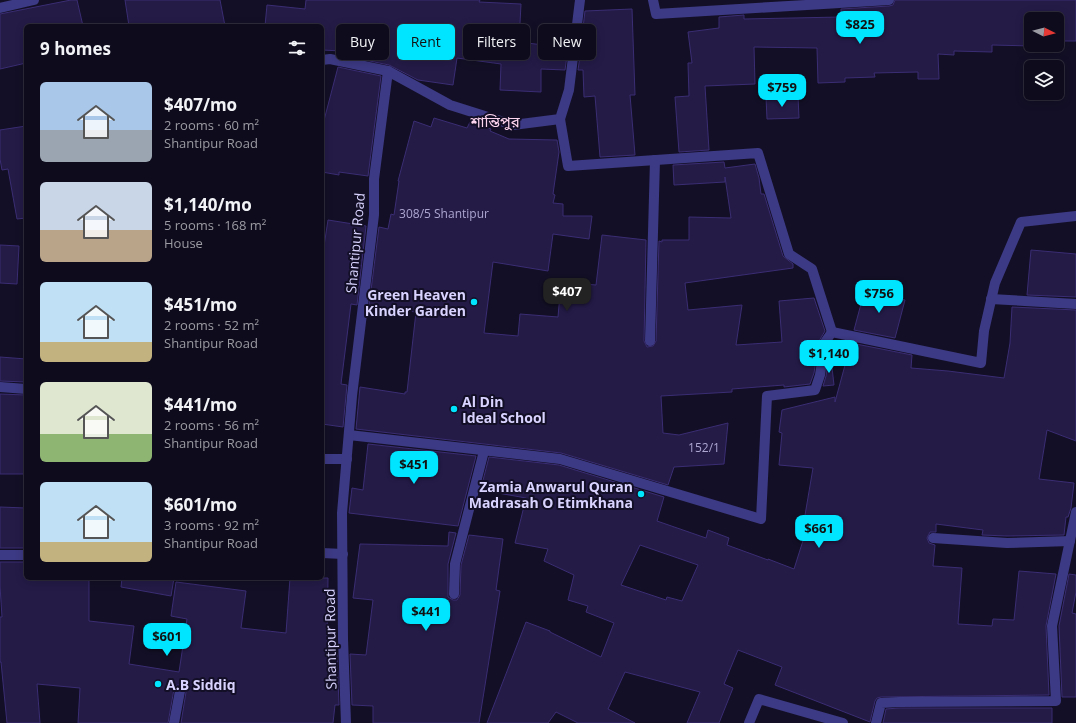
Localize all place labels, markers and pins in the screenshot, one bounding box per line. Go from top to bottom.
pin: $825 [836,11,884,45]
pin: $759 [758,74,806,108]
pin: $407 [543,278,591,312]
pin: $756 [855,280,903,314]
place label: Green Heaven Kinder Garden [365,285,466,320]
marker: Green Heaven Kinder Garden [469,297,479,307]
pin: $1,140 [796,340,862,374]
place label: Al Din Ideal School [462,392,546,427]
marker: Al Din Ideal School [449,404,459,414]
pin: $451 [390,451,438,485]
place label: Zamia Anwarul Quran Madrasah O Etimkhana [469,477,633,512]
marker: Zamia Anwarul Quran Madrasah O Etimkhana [636,489,646,499]
pin: $661 [795,515,843,549]
pin: $441 [402,598,450,632]
pin: $601 [143,623,191,657]
place label: A.B Siddiq [166,675,236,694]
marker: A.B Siddiq [153,679,163,689]

